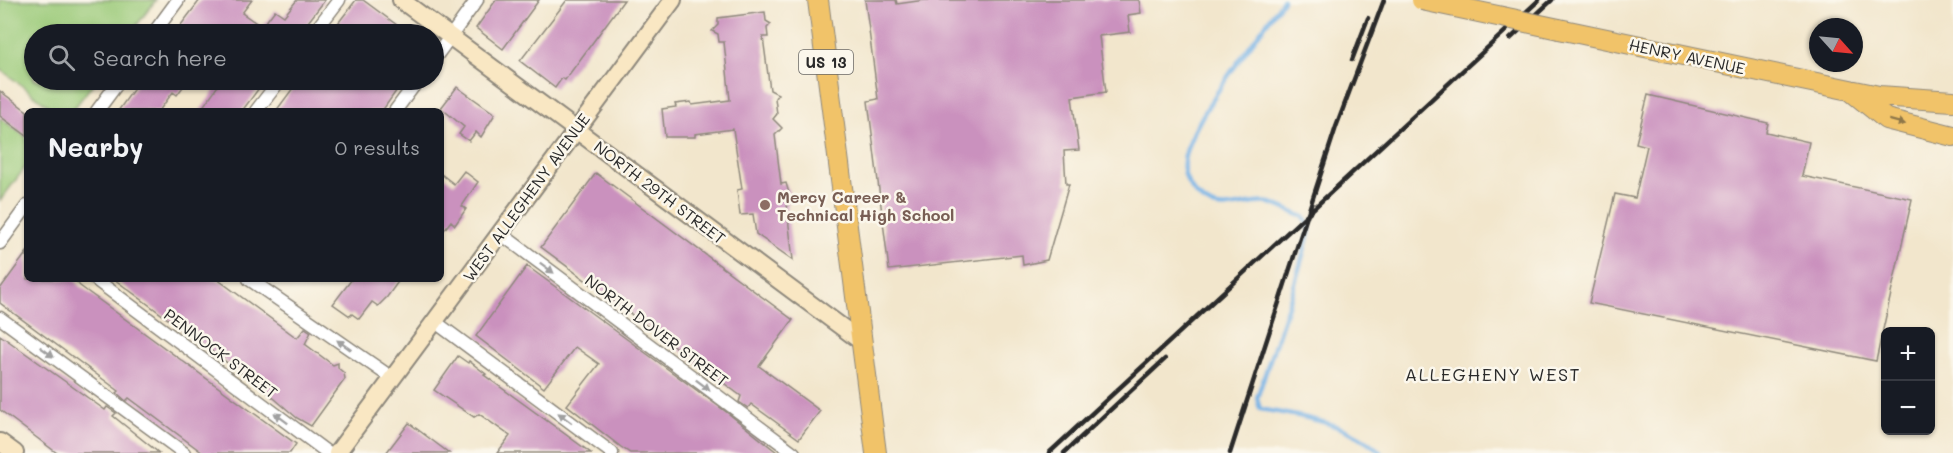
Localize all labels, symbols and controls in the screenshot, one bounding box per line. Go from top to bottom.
north arrow [1809,18,1863,72]
search box [24,24,444,90]
street label: HENRY AVENUE [1627,33,1747,79]
icon: search [45,41,78,74]
text: Search here [93,43,227,72]
road number: US 13 [799,50,853,74]
street label: WEST ALLEGHENY AVENUE [458,109,594,285]
one-way arrow [1888,117,1906,127]
text: Nearby [48,130,143,164]
text: 0 results [335,134,420,160]
street label: NORTH 29TH STREET [590,136,730,248]
place label: Mercy Career & Technical High School [777,186,954,225]
marker: Mercy Career & Technical High School [758,198,772,212]
one-way arrow [539,262,554,274]
street label: NORTH DOVER STREET [581,269,733,391]
street label: PENNOCK STREET [160,303,282,403]
map controls [1881,327,1935,435]
button: + [1881,327,1935,381]
one-way arrow [336,339,352,351]
one-way arrow [39,346,55,358]
district label: ALLEGHENY WEST [1405,362,1581,386]
one-way arrow [694,379,710,391]
button: − [1881,381,1935,435]
one-way arrow [274,412,290,424]
one-way arrow [557,412,573,424]

